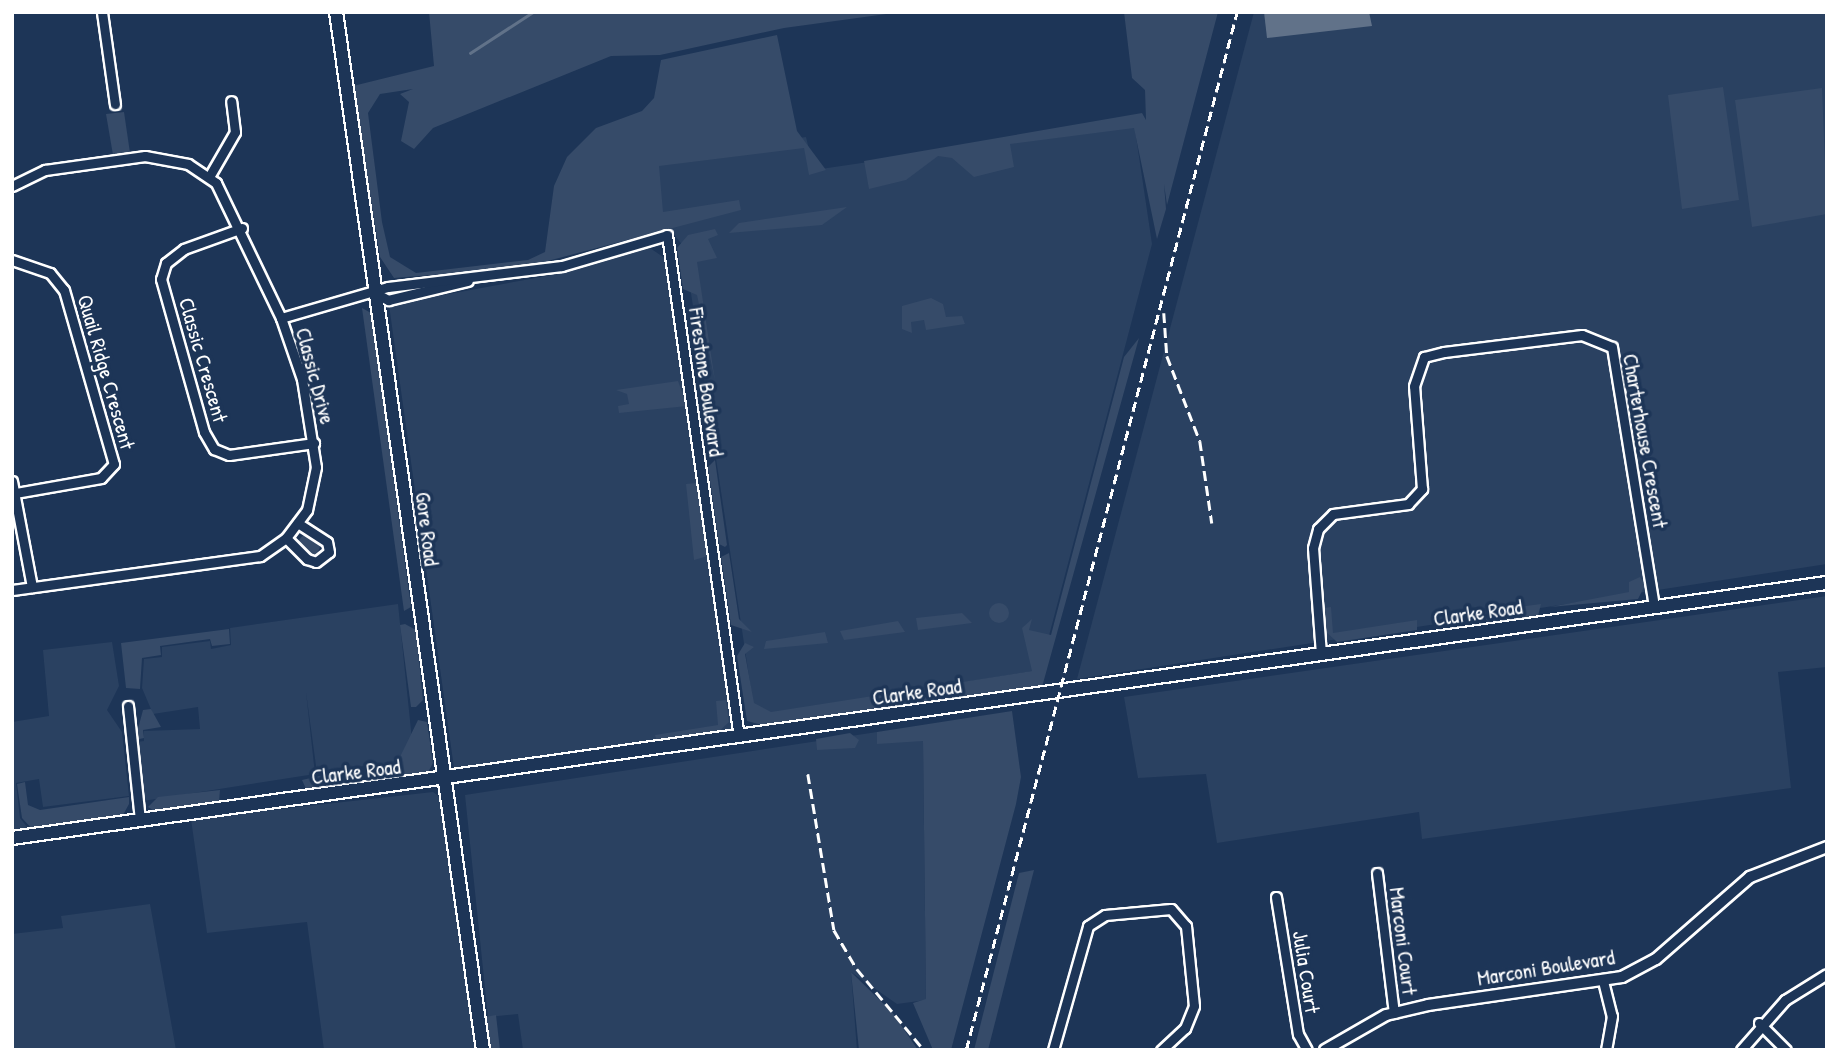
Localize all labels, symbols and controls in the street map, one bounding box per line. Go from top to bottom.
street label: Quail Ridge Crescent [72,292,140,452]
street label: Classic Crescent [173,295,233,425]
street label: Firestone Boulevard [683,306,729,458]
street label: Classic Drive [290,325,340,427]
street label: Charterhouse Crescent [1617,352,1673,530]
street label: Gore Road [410,491,444,567]
street label: Clarke Road [1432,594,1524,632]
street label: Clarke Road [871,673,963,711]
street label: Clarke Road [310,754,402,790]
street label: Marconi Court [1384,886,1422,996]
street label: Julia Court [1287,929,1325,1015]
street label: Marconi Boulevard [1475,945,1617,991]

